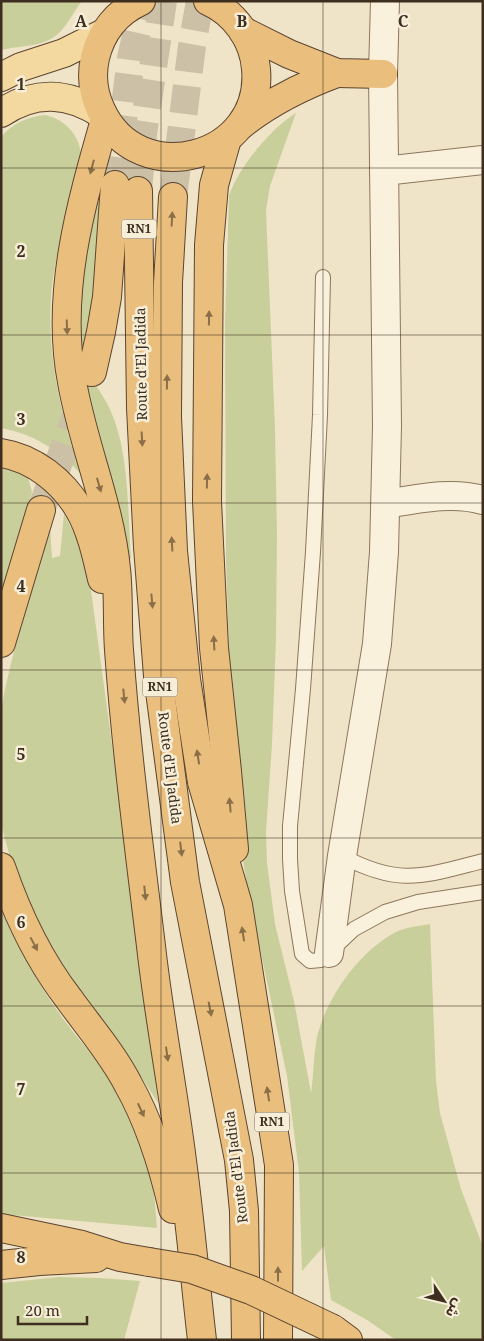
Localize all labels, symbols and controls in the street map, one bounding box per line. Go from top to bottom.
text: A [75,10,88,32]
text: B [237,10,248,32]
text: C [398,10,409,32]
text: 1 [16,73,26,95]
one-way arrow [88,159,96,174]
one-way arrow [168,211,176,227]
road number: RN1 [122,220,156,238]
text: 2 [16,240,26,262]
street label: Route d'El Jadida [130,307,151,421]
one-way arrow [205,310,213,326]
one-way arrow [63,319,71,335]
one-way arrow [163,373,171,389]
text: 3 [16,408,26,430]
one-way arrow [139,431,147,447]
one-way arrow [203,472,211,488]
one-way arrow [95,478,103,493]
one-way arrow [168,536,176,552]
text: 4 [16,575,26,597]
one-way arrow [149,594,157,610]
one-way arrow [209,635,217,651]
road number: RN1 [142,678,178,696]
one-way arrow [120,689,128,705]
street label: Route d'El Jadida [154,711,187,825]
text: 5 [16,743,26,765]
one-way arrow [194,749,202,765]
one-way arrow [226,796,234,812]
one-way arrow [177,842,185,858]
one-way arrow [141,885,149,901]
text: 6 [16,911,26,933]
one-way arrow [238,926,246,942]
one-way arrow [30,937,38,951]
one-way arrow [207,1002,215,1018]
one-way arrow [163,1046,171,1062]
text: 7 [16,1078,26,1100]
one-way arrow [264,1086,272,1102]
one-way arrow [137,1102,145,1117]
street label: Route d'El Jadida [219,1110,252,1224]
road number: RN1 [254,1112,290,1132]
text: 8 [16,1246,26,1268]
one-way arrow [275,1265,283,1281]
north arrow [419,1276,469,1326]
scale bar [18,1294,86,1326]
text: ش [442,1295,468,1322]
text: 20 m [25,1300,60,1320]

